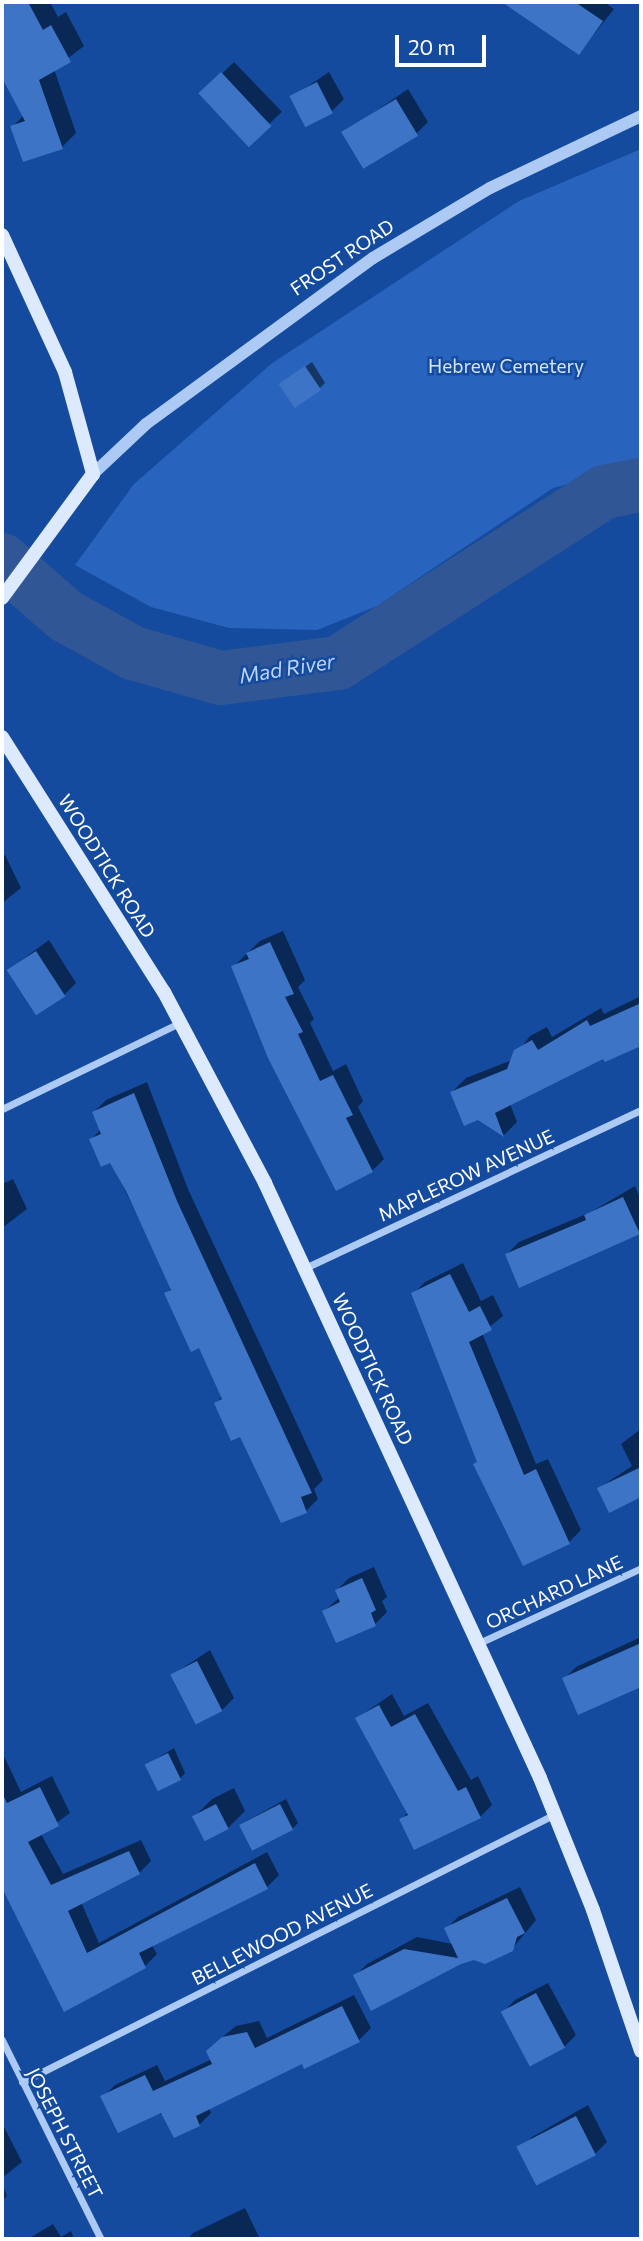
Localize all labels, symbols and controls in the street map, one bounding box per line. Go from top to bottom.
scale bar [398,21,489,65]
text: 20 m [408,34,456,59]
street label: FROST ROAD [286,214,398,300]
park label: Hebrew Cemetery [428,355,584,377]
water label: Mad River [237,648,337,688]
street label: WOODTICK ROAD [54,790,160,942]
street label: MAPLEROW AVENUE [374,1124,558,1226]
street label: WOODTICK ROAD [328,1290,418,1448]
street label: ORCHARD LANE [482,1550,626,1634]
street label: BELLEWOOD AVENUE [188,1878,376,1990]
street label: JOSEPH STREET [22,2064,108,2202]

